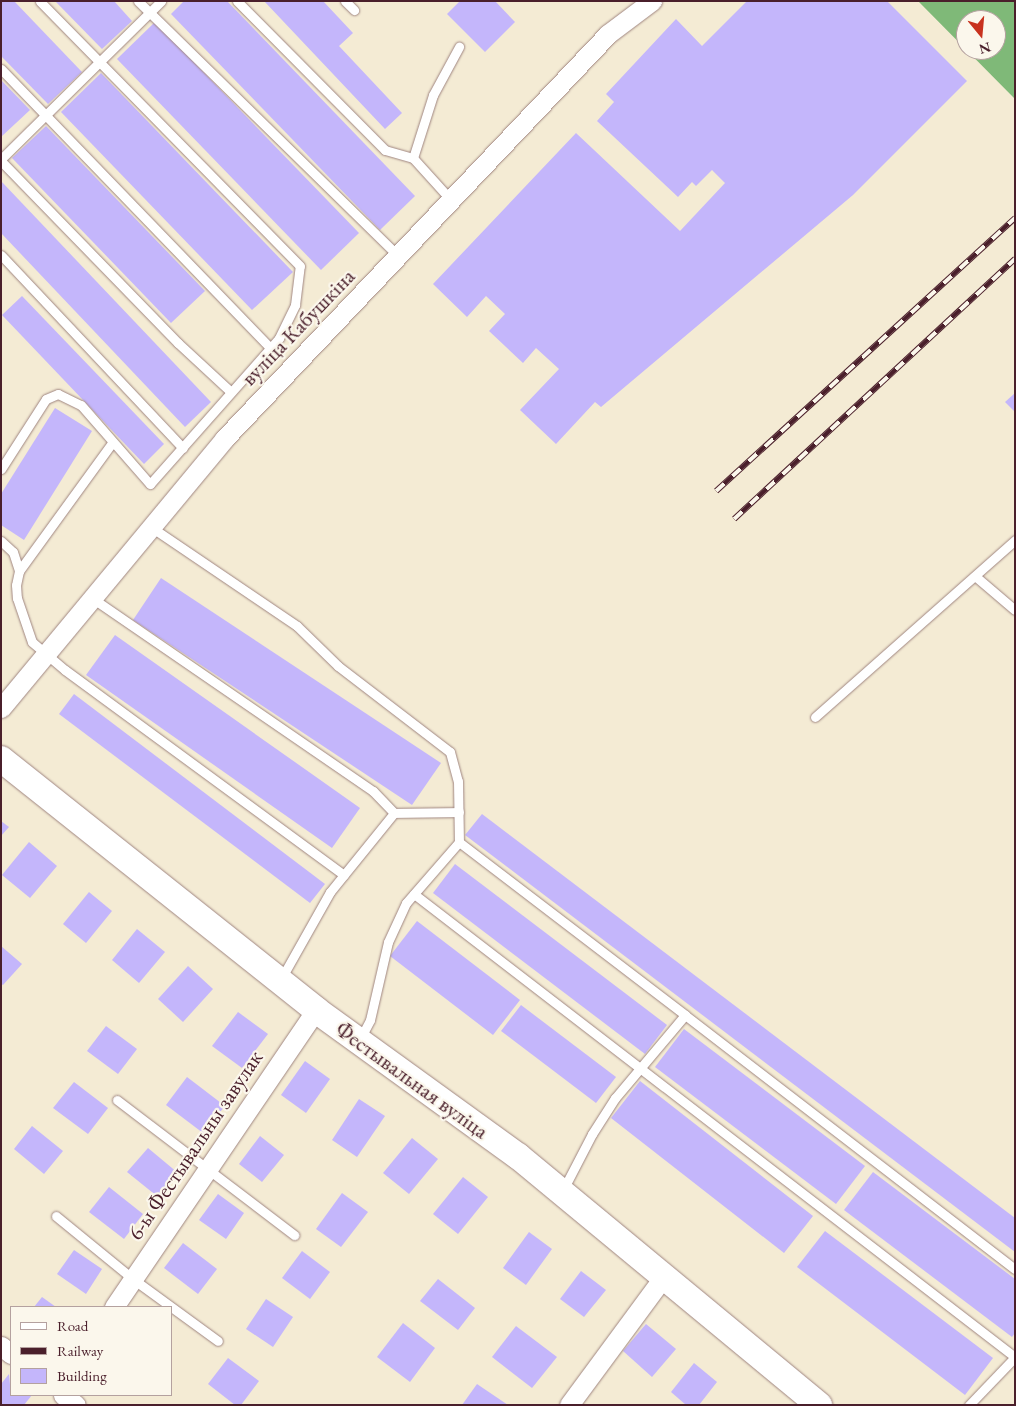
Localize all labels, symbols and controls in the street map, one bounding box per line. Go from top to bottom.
north arrow [956,10,1006,60]
text: N [977,38,993,59]
street label: вуліца Кабушкіна [236,263,360,391]
street label: Фестывальная вуліца [330,1016,494,1144]
street label: 6-ы Фестывальны завулак [122,1045,268,1245]
legend [10,1306,172,1396]
text: Road [57,1316,88,1335]
text: Railway [57,1341,103,1360]
text: Building [57,1366,107,1385]

